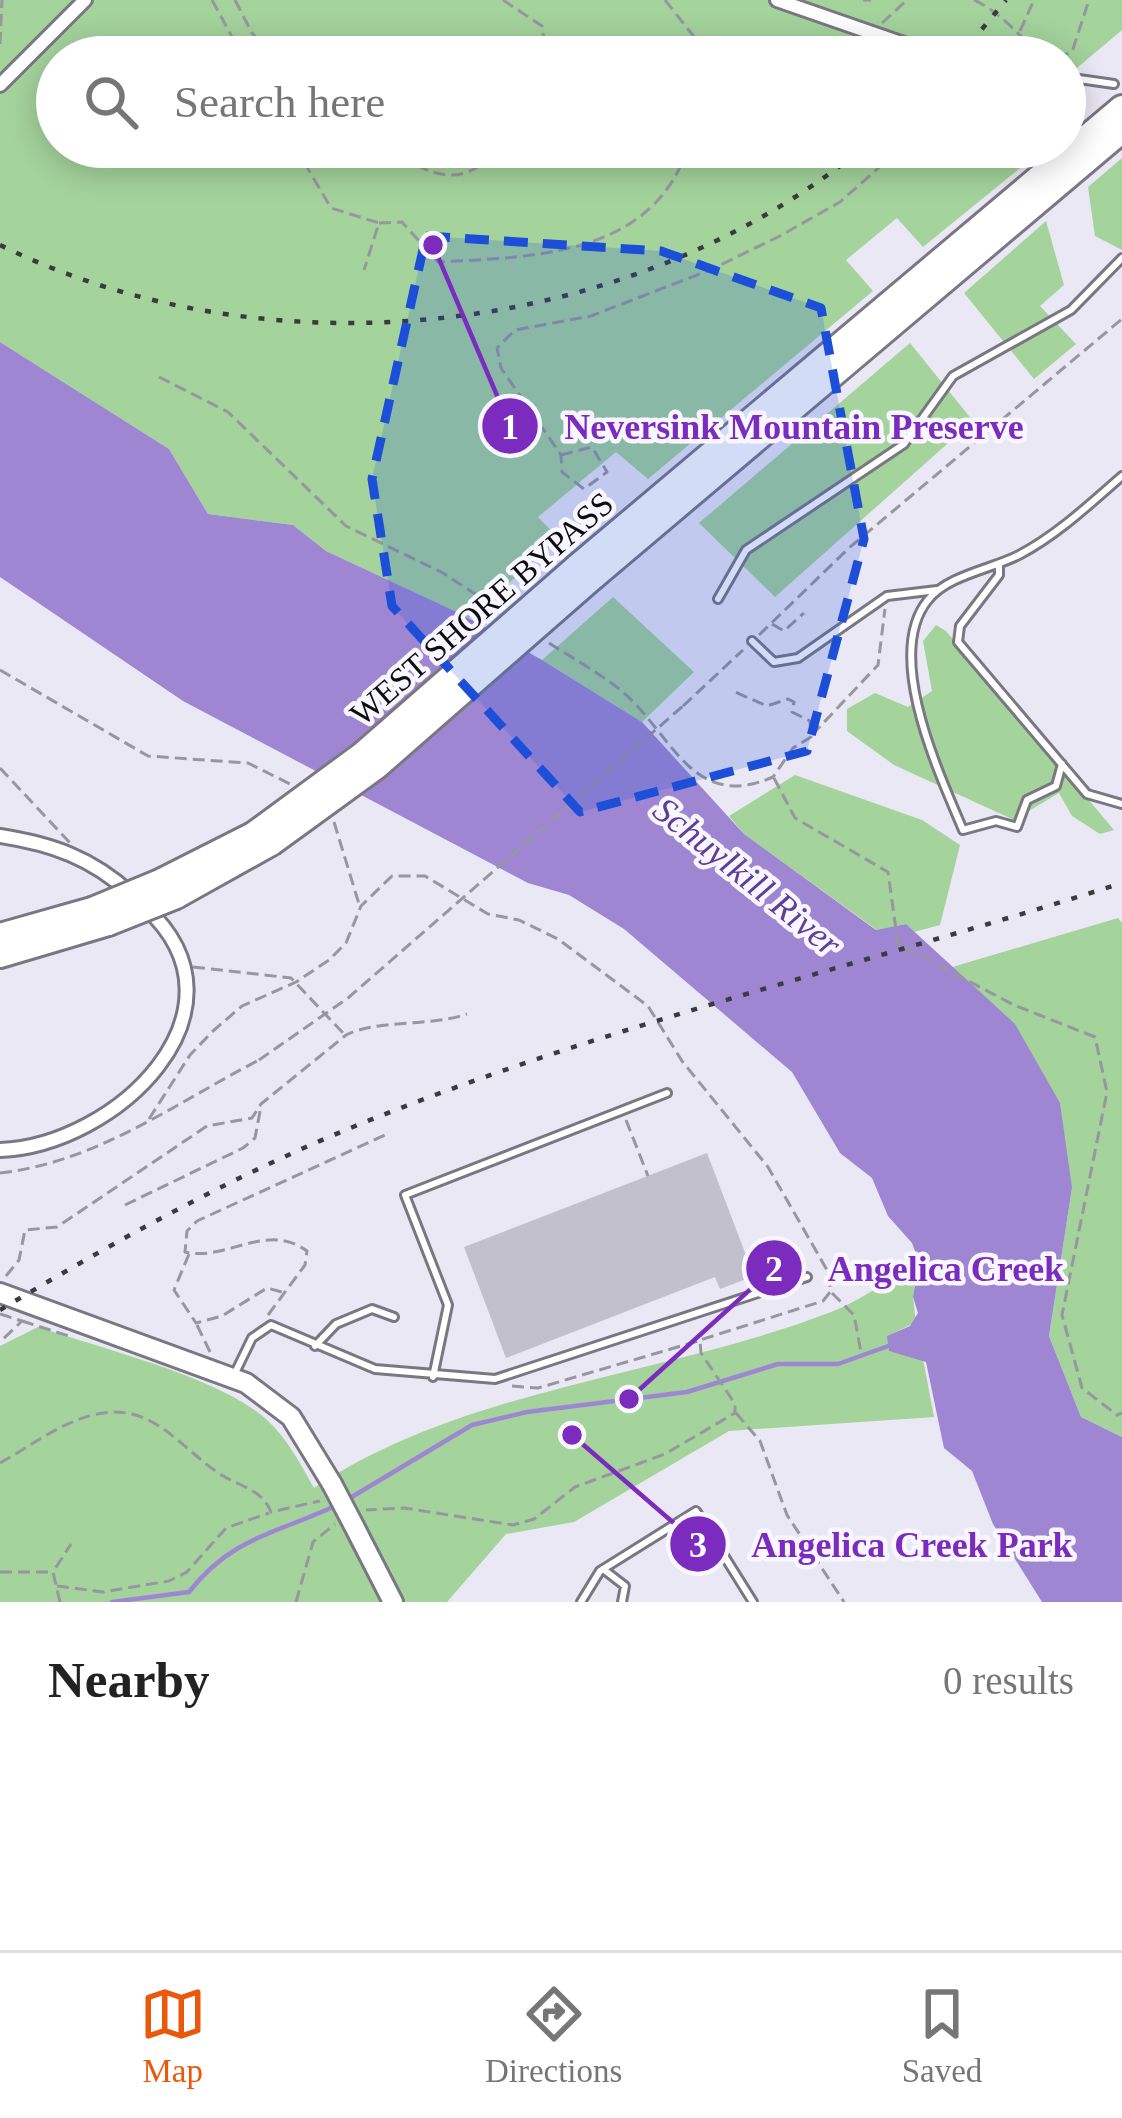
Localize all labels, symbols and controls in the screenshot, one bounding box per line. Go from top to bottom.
search box [36,36,1086,168]
icon: search [78,69,144,135]
text: Search here [174,77,385,127]
callout: Neversink Mountain Preserve [480,390,1047,462]
text: 1 [501,407,519,447]
text: Neversink Mountain Preserve [564,407,1024,447]
street label: WEST SHORE BYPASS [343,485,620,732]
water label: Schuylkill River [646,789,850,965]
callout: Angelica Creek [744,1232,1088,1304]
text: 2 [765,1249,783,1289]
text: Angelica Creek [828,1249,1064,1289]
callout: Angelica Creek Park [668,1508,1097,1580]
text: 3 [689,1525,707,1565]
text: Angelica Creek Park [751,1525,1073,1565]
text: Nearby [48,1652,209,1708]
text: 0 results [943,1659,1074,1702]
tab: Map [140,1981,206,2090]
tab: Directions [485,1981,622,2090]
tab: Saved [902,1981,982,2090]

